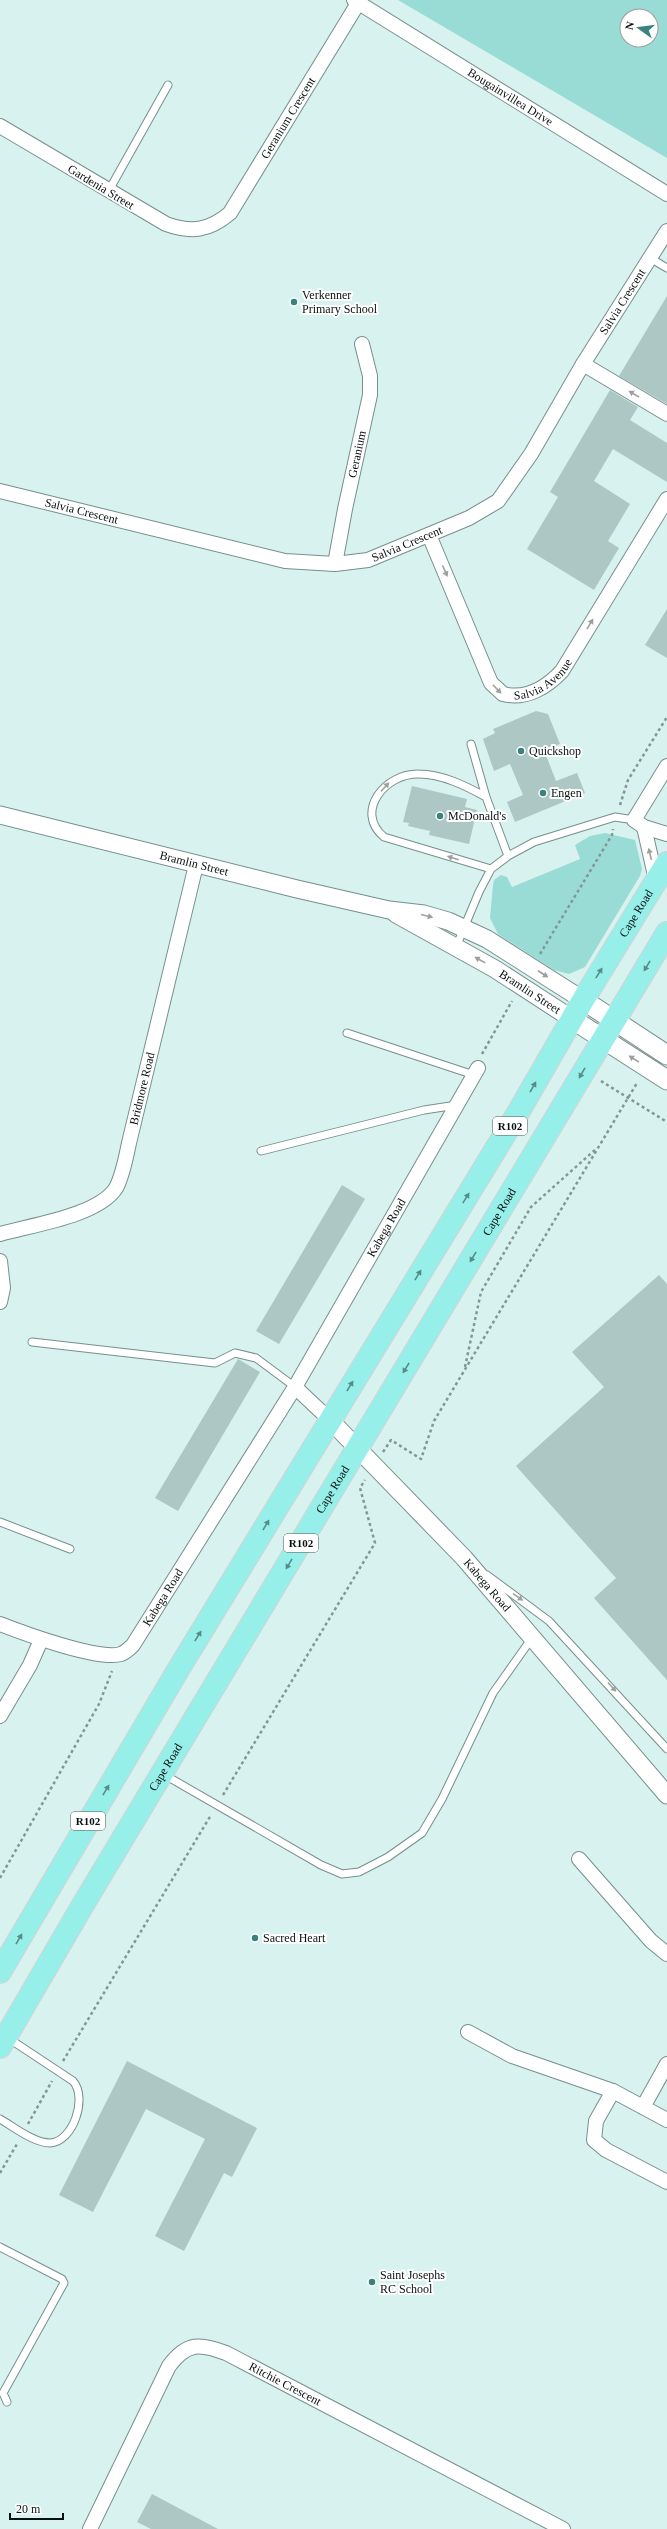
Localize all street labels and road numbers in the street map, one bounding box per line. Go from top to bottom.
street label: Bougainvillea Drive [465,65,556,129]
street label: Geranium Crescent [258,74,319,161]
street label: Gardenia Street [65,162,137,213]
street label: Salvia Crescent [596,266,649,337]
street label: Geranium [345,429,369,479]
street label: Salvia Crescent [43,495,120,527]
street label: Salvia Crescent [370,523,445,565]
street label: Salvia Avenue [513,656,575,703]
street label: Bramlin Street [158,848,231,879]
street label: Cape Road [616,887,656,940]
street label: Bramlin Street [497,967,564,1017]
street label: Bridmore Road [127,1051,158,1126]
road number: R102 [493,1117,527,1135]
street label: Cape Road [480,1186,519,1238]
street label: Kabega Road [364,1196,409,1259]
street label: Cape Road [313,1463,352,1516]
road number: R102 [284,1534,318,1552]
street label: Kabega Road [461,1556,514,1614]
street label: Kabega Road [140,1566,186,1629]
street label: Cape Road [146,1741,185,1794]
road number: R102 [71,1812,105,1830]
street label: Ritchie Crescent [247,2359,324,2409]

